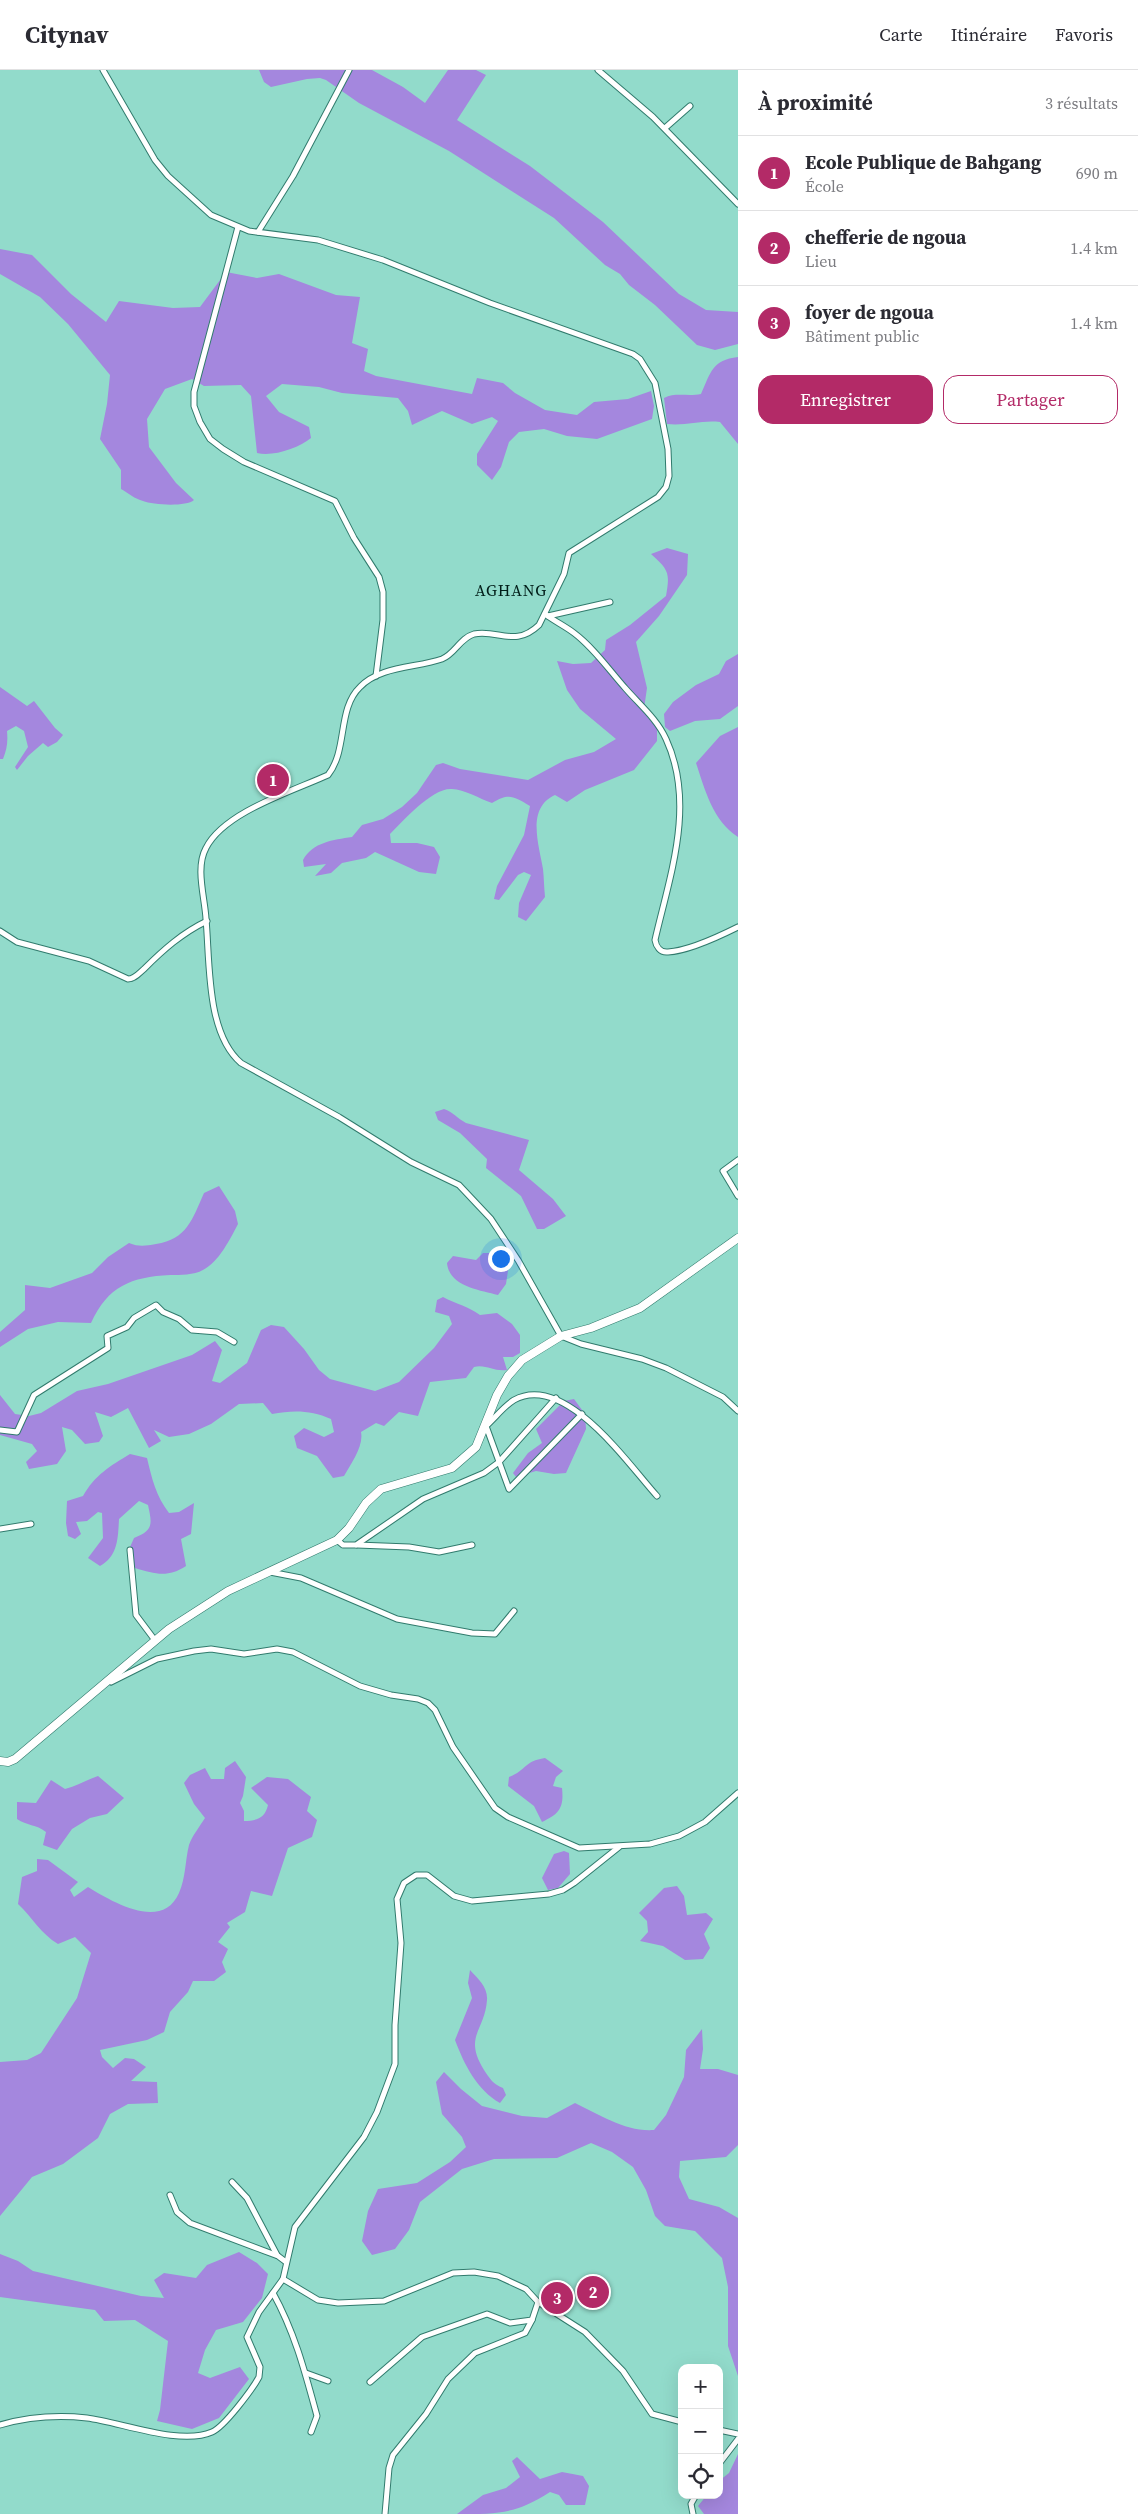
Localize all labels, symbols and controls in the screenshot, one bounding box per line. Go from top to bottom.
text: Citynav [25,18,109,51]
text: Carte [879,22,923,47]
text: Itinéraire [951,22,1027,47]
text: Favoris [1055,22,1113,47]
text: À proximité [758,88,873,117]
text: 3 résultats [1045,92,1118,114]
text: Ecole Publique de Bahgang [805,149,1041,175]
text: 1 [770,162,778,184]
text: 690 m [1076,162,1118,184]
text: École [805,175,844,197]
text: chefferie de ngoua [805,224,966,250]
text: 2 [770,237,778,259]
text: 1.4 km [1070,237,1118,259]
text: Lieu [805,250,837,272]
text: foyer de ngoua [805,299,934,325]
text: 3 [770,312,778,334]
text: 1.4 km [1070,312,1118,334]
text: Bâtiment public [805,325,919,347]
button: Enregistrer [758,375,933,424]
button: Partager [943,375,1118,424]
district label: AGHANG [475,579,547,601]
pin: 1 [257,761,289,799]
your location [488,1246,514,1272]
pin: 2 [577,2273,609,2311]
pin: 3 [541,2279,573,2317]
map controls [678,2364,723,2499]
button: + [678,2364,723,2409]
button: − [678,2409,723,2454]
button: locate [678,2454,723,2499]

